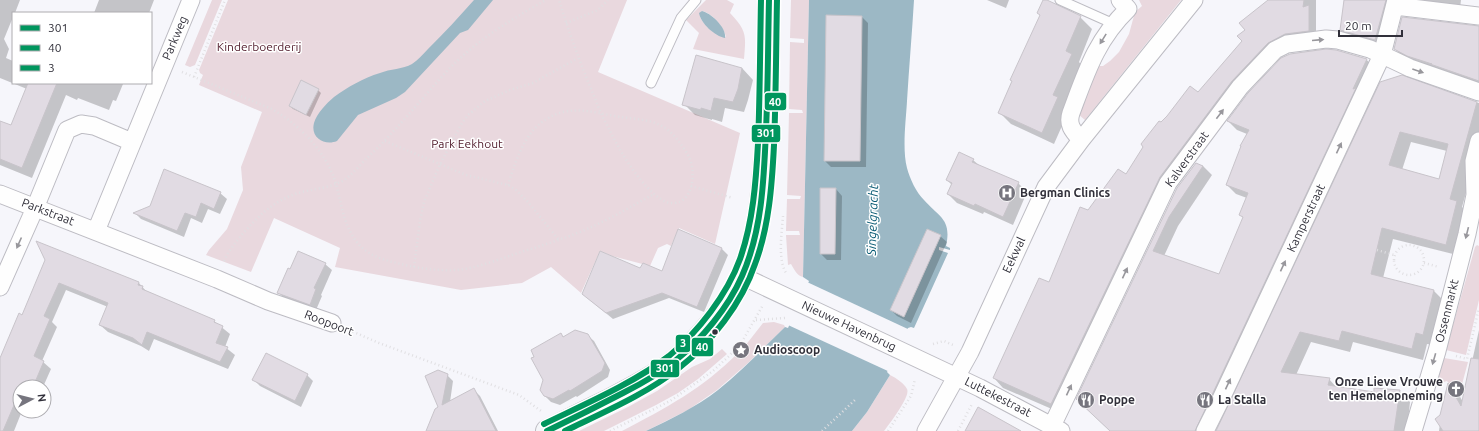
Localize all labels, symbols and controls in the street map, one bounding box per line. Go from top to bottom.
legend [12,12,152,84]
scale bar [1339,12,1402,38]
street label: Parkweg [159,14,190,62]
text: 20 m [1345,19,1372,32]
text: 301 [48,21,68,34]
one-way arrow [1099,33,1106,45]
one-way arrow [1312,36,1324,43]
park label: Kinderboerderij [217,40,301,53]
text: 40 [48,41,62,54]
text: 3 [48,61,55,74]
one-way arrow [1412,68,1424,74]
line badge: 40 [764,92,787,111]
text: 40 [769,96,781,108]
one-way arrow [1216,109,1224,120]
line badge: 301 [751,124,781,143]
text: 301 [757,127,775,139]
street label: Kalverstraat [1162,128,1211,189]
park label: Park Eekhout [431,137,503,150]
one-way arrow [1336,143,1342,154]
street label: Kamperstraat [1284,181,1327,254]
water label: Singelgracht [864,183,880,257]
hospital icon: Bergman Clinics [997,183,1017,203]
place label: Bergman Clinics [1020,186,1110,199]
street label: Parkstraat [20,196,77,228]
one-way arrow [1464,227,1470,239]
street label: Eekwal [1000,235,1027,275]
one-way arrow [16,238,22,250]
one-way arrow [1280,260,1286,271]
one-way arrow [1122,267,1128,279]
street label: Ossenmarkt [1432,277,1461,344]
street label: Nieuwe Havenbrug [800,298,899,353]
street label: Roopoort [303,307,356,338]
unlabelled marker [710,327,720,337]
line badge: 3 [675,334,691,353]
text: 3 [680,337,686,349]
line badge: 40 [691,337,714,357]
place icon: Audioscoop [731,340,751,360]
text: 40 [696,341,708,353]
place label: Audioscoop [754,343,820,356]
one-way arrow [1431,352,1437,365]
line badge: 301 [650,359,680,378]
text: 301 [656,362,674,374]
street label: Luttekestraat [963,374,1034,419]
place label: Onze Lieve Vrouwe ten Hemelopneming [1329,375,1443,402]
one-way arrow [1225,378,1231,389]
north arrow [12,379,52,419]
church icon: Onze Lieve Vrouwe ten Hemelopneming [1446,379,1466,399]
one-way arrow [1066,385,1072,396]
restaurant icon: Poppe [1076,390,1096,410]
restaurant icon: La Stalla [1195,390,1215,410]
text: N [35,393,48,403]
place label: Poppe [1099,393,1135,406]
place label: La Stalla [1218,393,1266,406]

